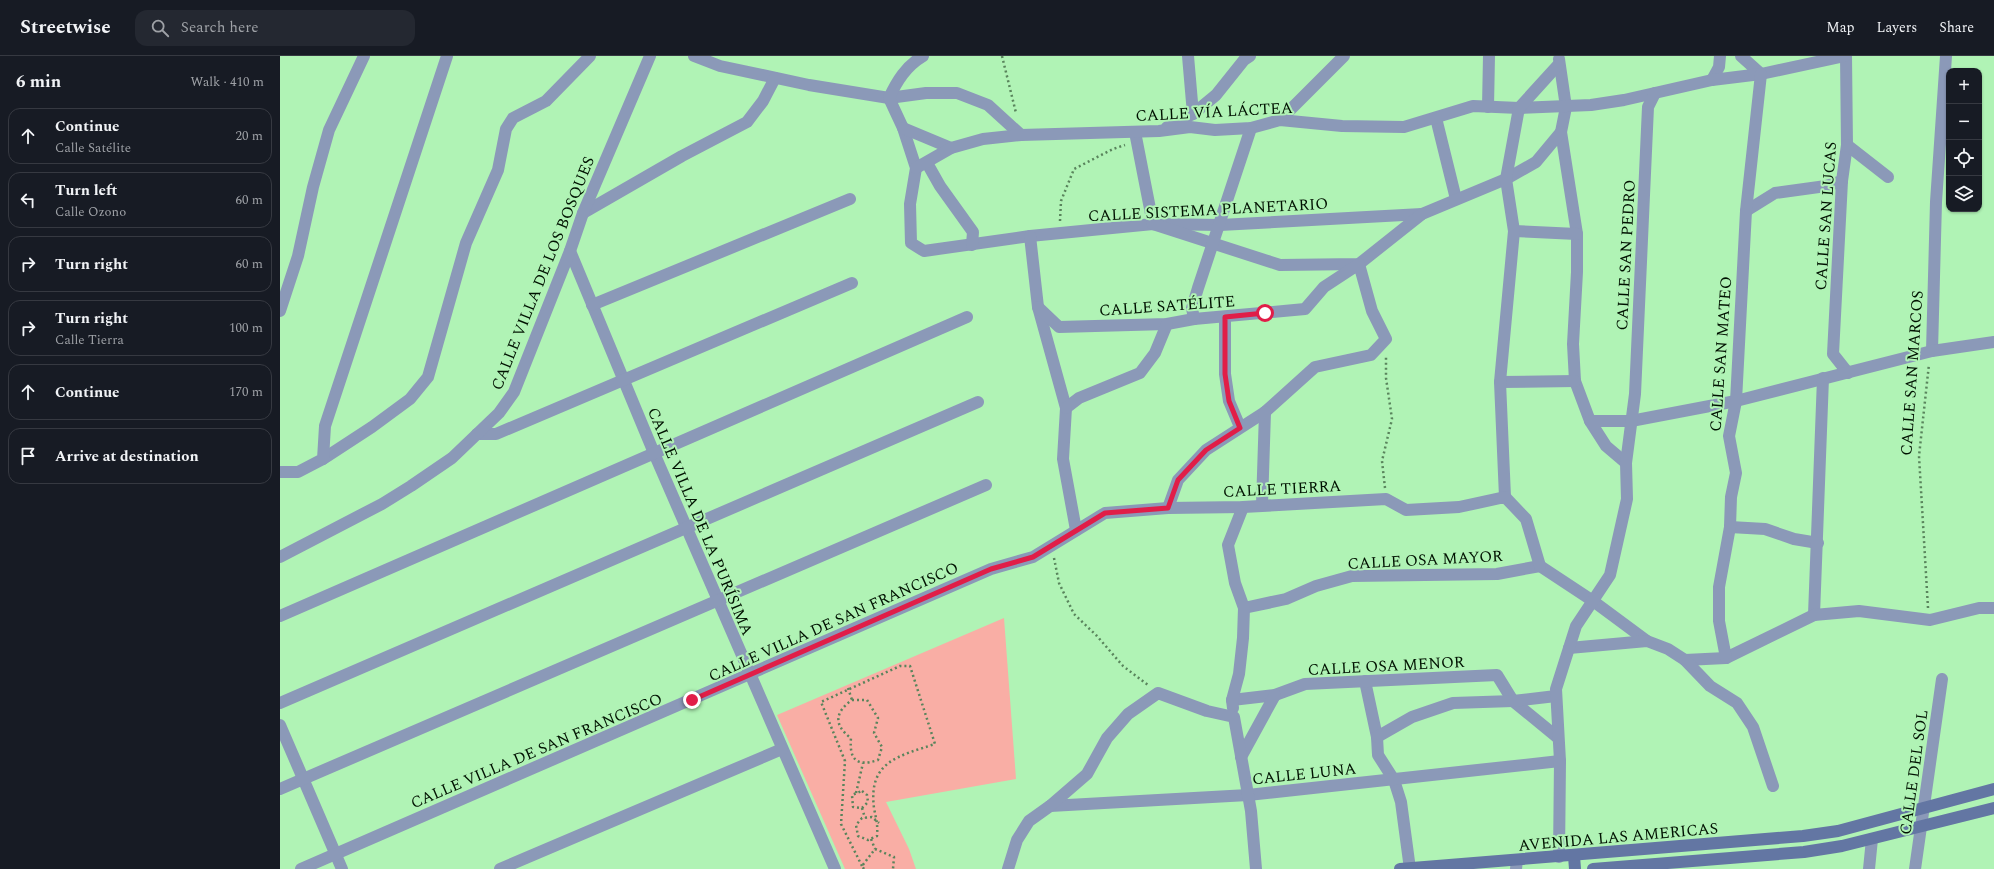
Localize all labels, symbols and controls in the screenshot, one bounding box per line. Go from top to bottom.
search box [135,10,415,46]
text: Streetwise [20,13,111,42]
text: Search here [181,16,259,39]
icon: search [149,17,171,39]
text: Map [1826,17,1855,38]
text: Layers [1877,17,1917,38]
text: Share [1939,17,1974,38]
map controls [1946,68,1982,212]
button: + [1946,68,1982,104]
text: 6 min [16,69,61,95]
text: Walk · 410 m [190,72,264,92]
street label: CALLE VÍA LÁCTEA [1135,96,1293,128]
button: − [1946,104,1982,140]
text: Continue [55,115,120,138]
icon: ahead [17,125,39,147]
text: 20 m [236,126,263,146]
text: Calle Satélite [55,138,131,158]
button: locate [1946,140,1982,176]
street label: CALLE SAN LUCAS [1809,141,1843,291]
street label: CALLE VILLA DE LOS BOSQUES [485,153,601,394]
button: layers [1946,176,1982,212]
text: Turn left [55,179,117,202]
street label: CALLE SAN PEDRO [1610,179,1642,331]
icon: left [17,189,39,211]
text: 60 m [236,190,263,210]
street label: CALLE SISTEMA PLANETARIO [1087,192,1329,228]
text: Calle Ozono [55,202,126,222]
icon: right [17,253,39,275]
text: Turn right [55,253,128,276]
text: 60 m [236,254,263,274]
street label: CALLE SAN MATEO [1704,276,1738,433]
street label: CALLE SATÉLITE [1098,289,1236,323]
street label: CALLE SAN MARCOS [1894,290,1930,457]
route start [1256,304,1274,322]
text: Turn right [55,307,128,330]
icon: right [17,317,39,339]
text: 100 m [229,318,263,338]
text: Calle Tierra [55,330,124,350]
icon: ahead [17,381,39,403]
text: Continue [55,381,120,404]
text: 170 m [229,382,263,402]
street label: CALLE VILLA DE LA PURÍSIMA [641,403,759,639]
icon: arrive [17,445,39,467]
text: Arrive at destination [55,445,199,468]
street label: CALLE TIERRA [1222,474,1342,504]
street label: CALLE OSA MAYOR [1347,544,1504,576]
street label: CALLE VILLA DE SAN FRANCISCO [705,556,962,688]
street label: CALLE OSA MENOR [1307,650,1465,682]
street label: CALLE VILLA DE SAN FRANCISCO [407,687,666,815]
route end [683,691,701,709]
street label: CALLE DEL SOL [1893,708,1935,836]
street label: CALLE LUNA [1251,757,1357,791]
street label: AVENIDA LAS AMERICAS [1517,816,1719,858]

